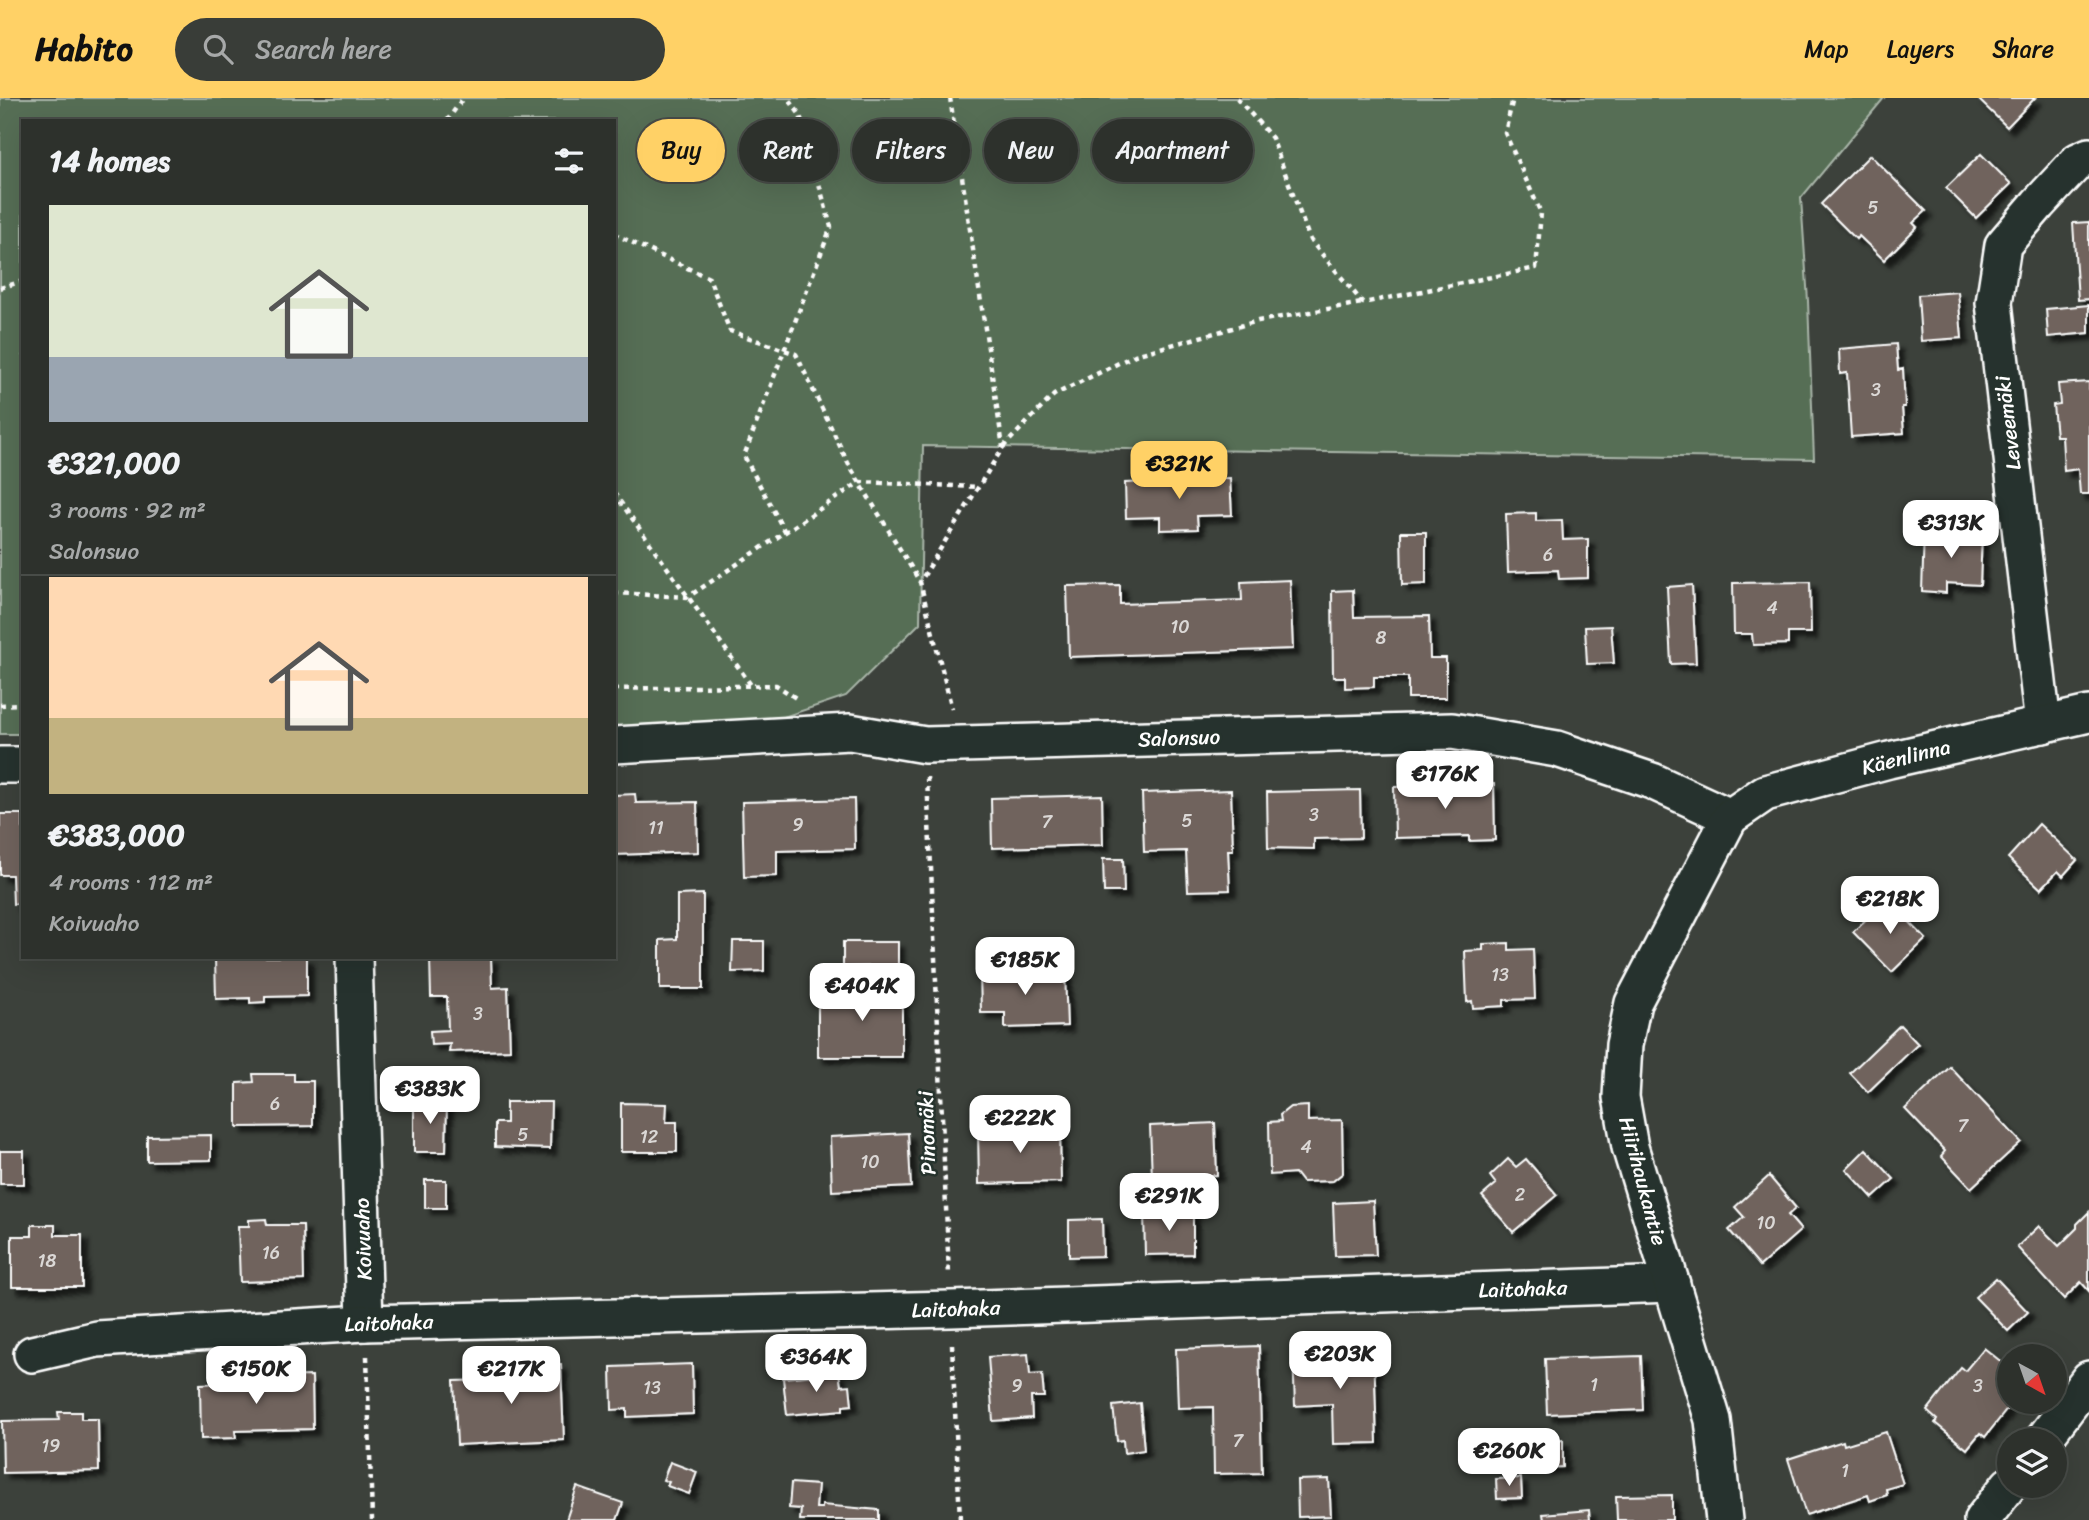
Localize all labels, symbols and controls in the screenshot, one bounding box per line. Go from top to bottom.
search box [175,18,665,81]
text: Habito [35,20,133,78]
text: Search here [255,26,392,72]
text: Map [1804,28,1849,70]
text: Layers [1887,28,1954,70]
text: Share [1992,28,2054,70]
icon: search [199,30,237,68]
chip: Buy [637,119,725,182]
chip: Rent [739,119,838,182]
chip: Filters [852,119,970,182]
chip: New [984,119,1078,182]
chip: Apartment [1092,119,1253,182]
text: 14 homes [49,134,170,188]
icon: filters [550,142,588,180]
house number: 5 [1868,192,1879,224]
icon: home [256,251,382,377]
street label: Leveemäki [1983,372,2033,472]
house number: 3 [1871,374,1881,406]
text: €321,000 [49,436,181,490]
pin: €321K [1130,442,1228,501]
text: €321K [1146,443,1212,484]
text: 3 rooms · 92 m² [49,490,206,531]
pin: €313K [1902,500,2000,560]
text: €313K [1919,502,1983,543]
text: Salonsuo [49,531,139,572]
house number: 6 [1543,539,1553,571]
house number: 4 [1766,592,1778,624]
house number: 10 [1170,611,1190,643]
house number: 8 [1376,622,1387,654]
icon: home [256,623,382,749]
street label: Salonsuo [1137,718,1221,758]
street label: Käenlinna [1858,728,1955,786]
pin: €176K [1396,752,1494,811]
text: €176K [1412,753,1478,794]
house number: 3 [1309,799,1319,831]
house number: 5 [1182,805,1193,837]
house number: 7 [1042,806,1054,838]
text: €383,000 [49,808,185,862]
house number: 9 [792,809,804,841]
house number: 11 [648,812,664,844]
text: 4 rooms · 112 m² [49,862,213,903]
pin: €218K [1841,876,1939,936]
text: €218K [1857,878,1923,919]
text: Koivuaho [49,903,139,944]
pin: €185K [976,937,1074,997]
text: €185K [991,939,1059,980]
house number: 13 [1491,959,1509,991]
pin: €404K [813,964,911,1023]
text: €404K [826,965,898,1006]
house number: 3 [473,998,483,1030]
pin: €383K [381,1066,479,1126]
text: €383K [396,1068,464,1109]
house number: 6 [270,1088,280,1120]
street label: Pinomäki [907,1089,947,1176]
pin: €222K [971,1096,1069,1155]
text: €222K [985,1097,1055,1138]
house number: 7 [1958,1110,1970,1142]
street label: Hiirihaukantie [1608,1112,1679,1250]
house number: 5 [518,1119,529,1151]
house number: 12 [640,1121,658,1153]
house number: 4 [1300,1131,1312,1163]
house number: 10 [860,1146,880,1178]
pin: €291K [1120,1174,1218,1233]
text: €291K [1136,1175,1202,1216]
house number: 2 [1515,1179,1525,1211]
street label: Koivuaho [343,1197,383,1281]
house number: 10 [1756,1207,1776,1239]
house number: 16 [262,1237,280,1269]
house number: 18 [38,1245,56,1277]
street label: Laitohaka [1478,1268,1569,1310]
street label: Laitohaka [911,1288,1002,1330]
street label: Laitohaka [344,1302,435,1344]
pin: €203K [1291,1332,1389,1391]
text: €203K [1305,1333,1375,1374]
pin: €364K [767,1334,865,1394]
text: €364K [781,1336,851,1377]
north arrow [1997,1344,2067,1414]
map controls [1997,1344,2067,1498]
pin: €150K [207,1346,305,1406]
pin: €217K [462,1346,560,1406]
text: €150K [222,1348,290,1389]
text: €217K [478,1348,544,1389]
house number: 1 [1590,1369,1598,1401]
house number: 9 [1011,1370,1023,1402]
house number: 3 [1973,1370,1983,1402]
house number: 13 [643,1372,661,1404]
house number: 7 [1233,1425,1245,1457]
pin: €260K [1460,1428,1558,1488]
button: layers [1997,1428,2067,1498]
house number: 19 [42,1430,60,1462]
text: €260K [1474,1430,1544,1471]
house number: 1 [1841,1455,1849,1487]

